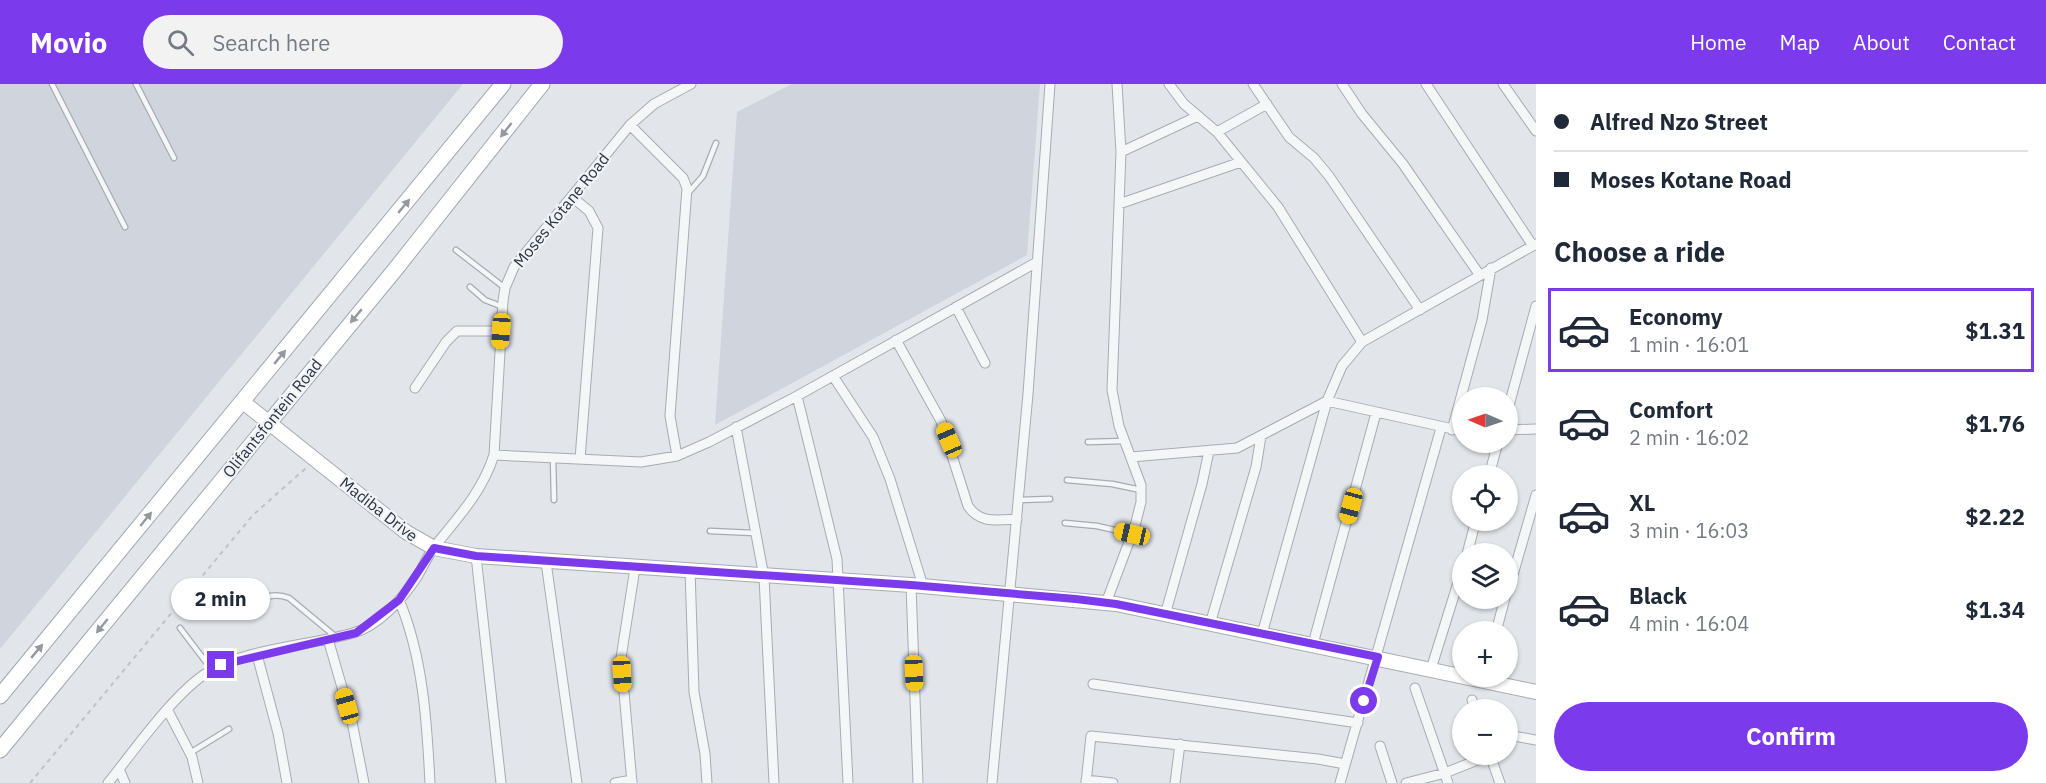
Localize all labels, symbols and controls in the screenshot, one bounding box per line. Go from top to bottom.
search box [143,15,563,69]
text: Movio [30,24,107,61]
icon: search [164,26,197,59]
text: Search here [212,28,330,57]
text: Home [1690,28,1747,56]
text: Map [1780,28,1820,56]
text: About [1853,28,1910,56]
text: Contact [1943,28,2016,56]
text: Alfred Nzo Street [1590,107,1768,136]
one-way arrow [499,122,512,138]
street label: Moses Kotane Road [509,149,613,271]
text: Moses Kotane Road [1590,165,1792,194]
one-way arrow [398,199,410,214]
text: Choose a ride [1554,234,1725,269]
text: Economy [1629,302,1723,331]
icon: car [1557,303,1611,357]
one-way arrow [350,308,363,323]
car [491,312,511,350]
text: $1.31 [1965,316,2025,345]
text: 1 min · 16:01 [1629,331,1749,358]
one-way arrow [273,350,286,365]
street label: Olifantsfontein Road [218,355,326,481]
north arrow [1452,387,1518,453]
map controls [1452,387,1518,765]
text: Comfort [1629,395,1713,424]
icon: car [1557,396,1611,450]
text: $1.76 [1965,409,2025,438]
car [934,420,964,460]
text: 2 min · 16:02 [1629,424,1749,451]
button: locate [1452,465,1518,531]
street label: Madiba Drive [336,472,422,546]
car [1338,486,1364,526]
text: XL [1629,488,1655,517]
icon: car [1557,489,1611,543]
text: $2.22 [1965,502,2025,531]
one-way arrow [140,511,153,527]
text: 3 min · 16:03 [1629,517,1749,544]
car [1112,521,1152,547]
button: layers [1452,543,1518,609]
callout: 2 min [172,578,270,620]
text: Black [1629,581,1687,610]
icon: car [1557,582,1611,636]
text: 2 min [194,585,247,612]
text: $1.34 [1965,595,2025,624]
text: 4 min · 16:04 [1629,610,1749,637]
one-way arrow [96,618,109,634]
button: + [1452,621,1518,687]
one-way arrow [31,643,44,659]
route end [207,651,234,678]
car [904,655,924,691]
car [612,656,632,692]
car [333,686,361,726]
route start [1350,687,1377,714]
button: − [1452,699,1518,765]
button: Confirm [1554,702,2028,771]

